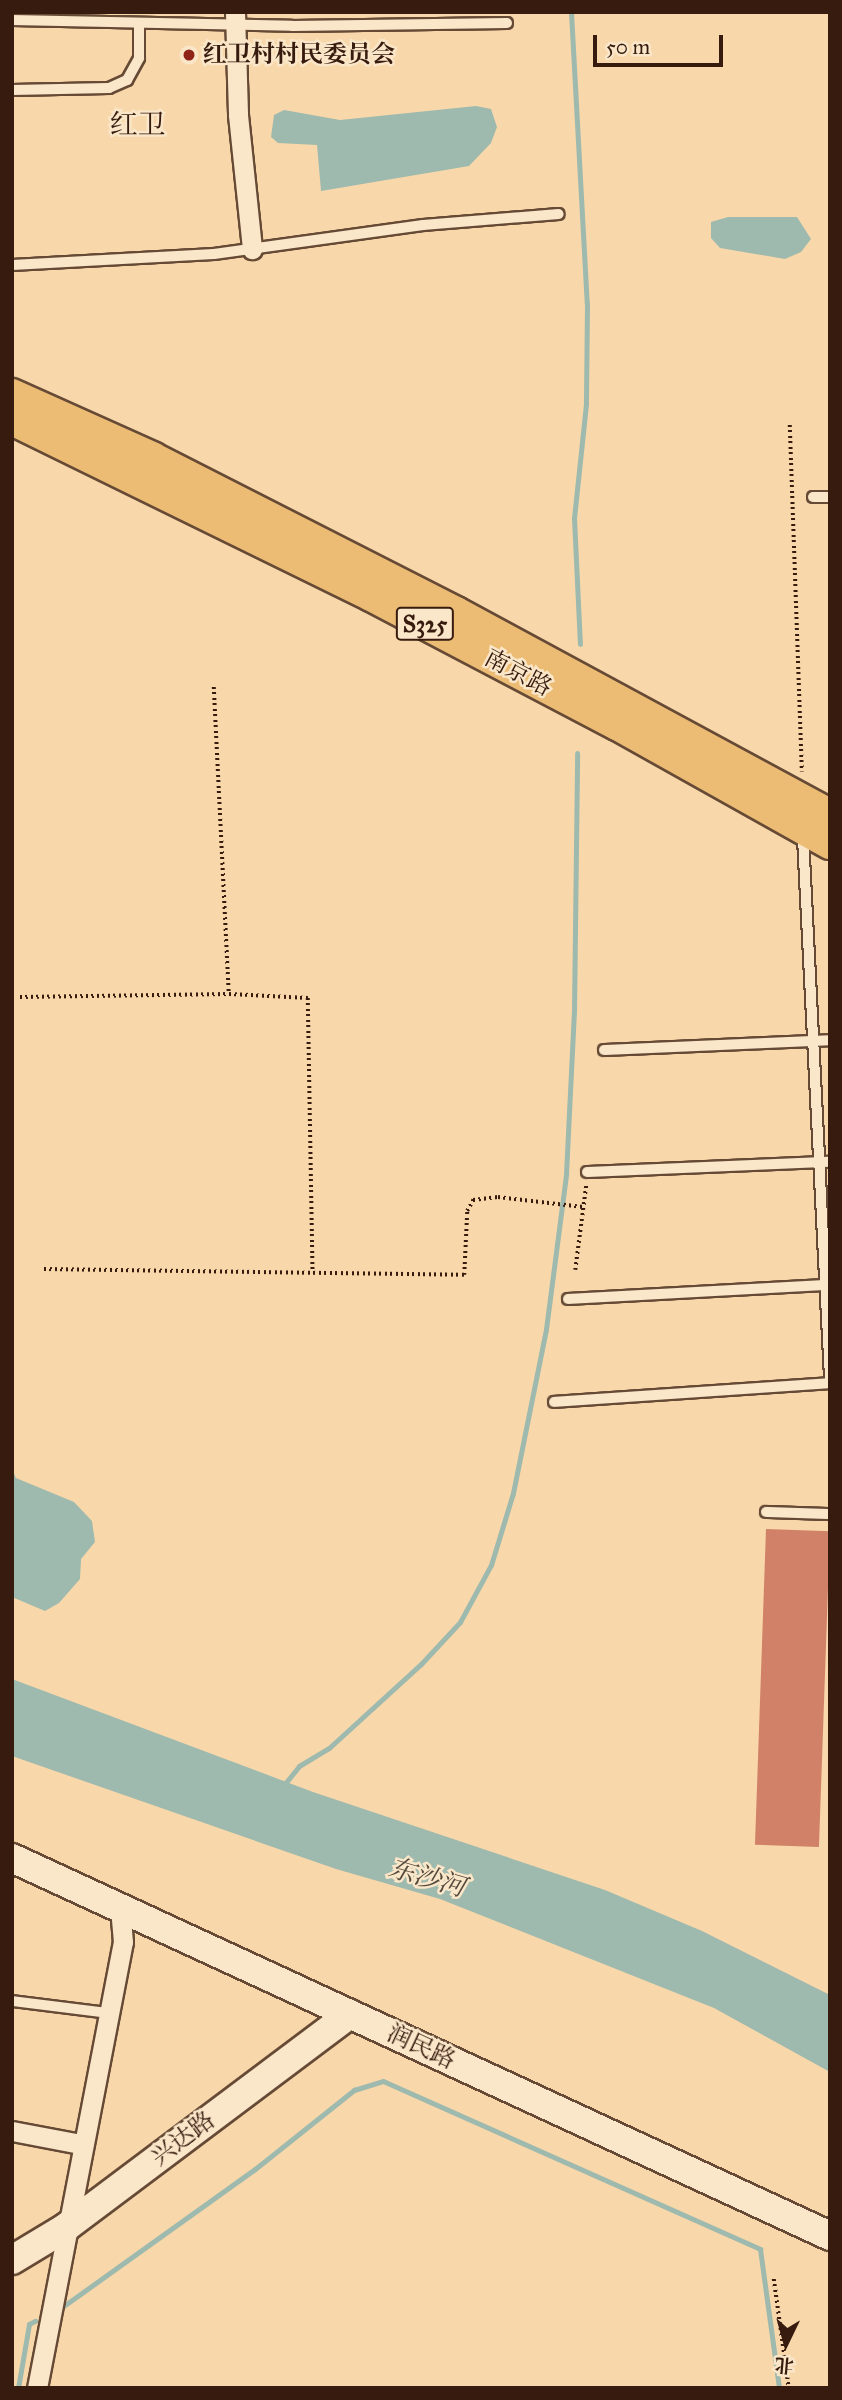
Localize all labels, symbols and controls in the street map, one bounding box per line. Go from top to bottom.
scale bar [597,21,726,65]
text: 50 m [606,34,650,60]
place label: 红卫村村民委员会 [203,41,395,69]
marker: 红卫村村民委员会 [181,47,197,63]
district label: 红卫 [110,108,166,142]
road number: S325 [395,604,455,644]
street label: 南京路 [479,643,557,703]
water label: 东沙河 [385,1852,469,1904]
street label: 润民路 [382,2019,460,2075]
street label: 兴达路 [146,2106,220,2172]
north arrow [751,2309,821,2379]
text: 北 [774,2353,795,2378]

